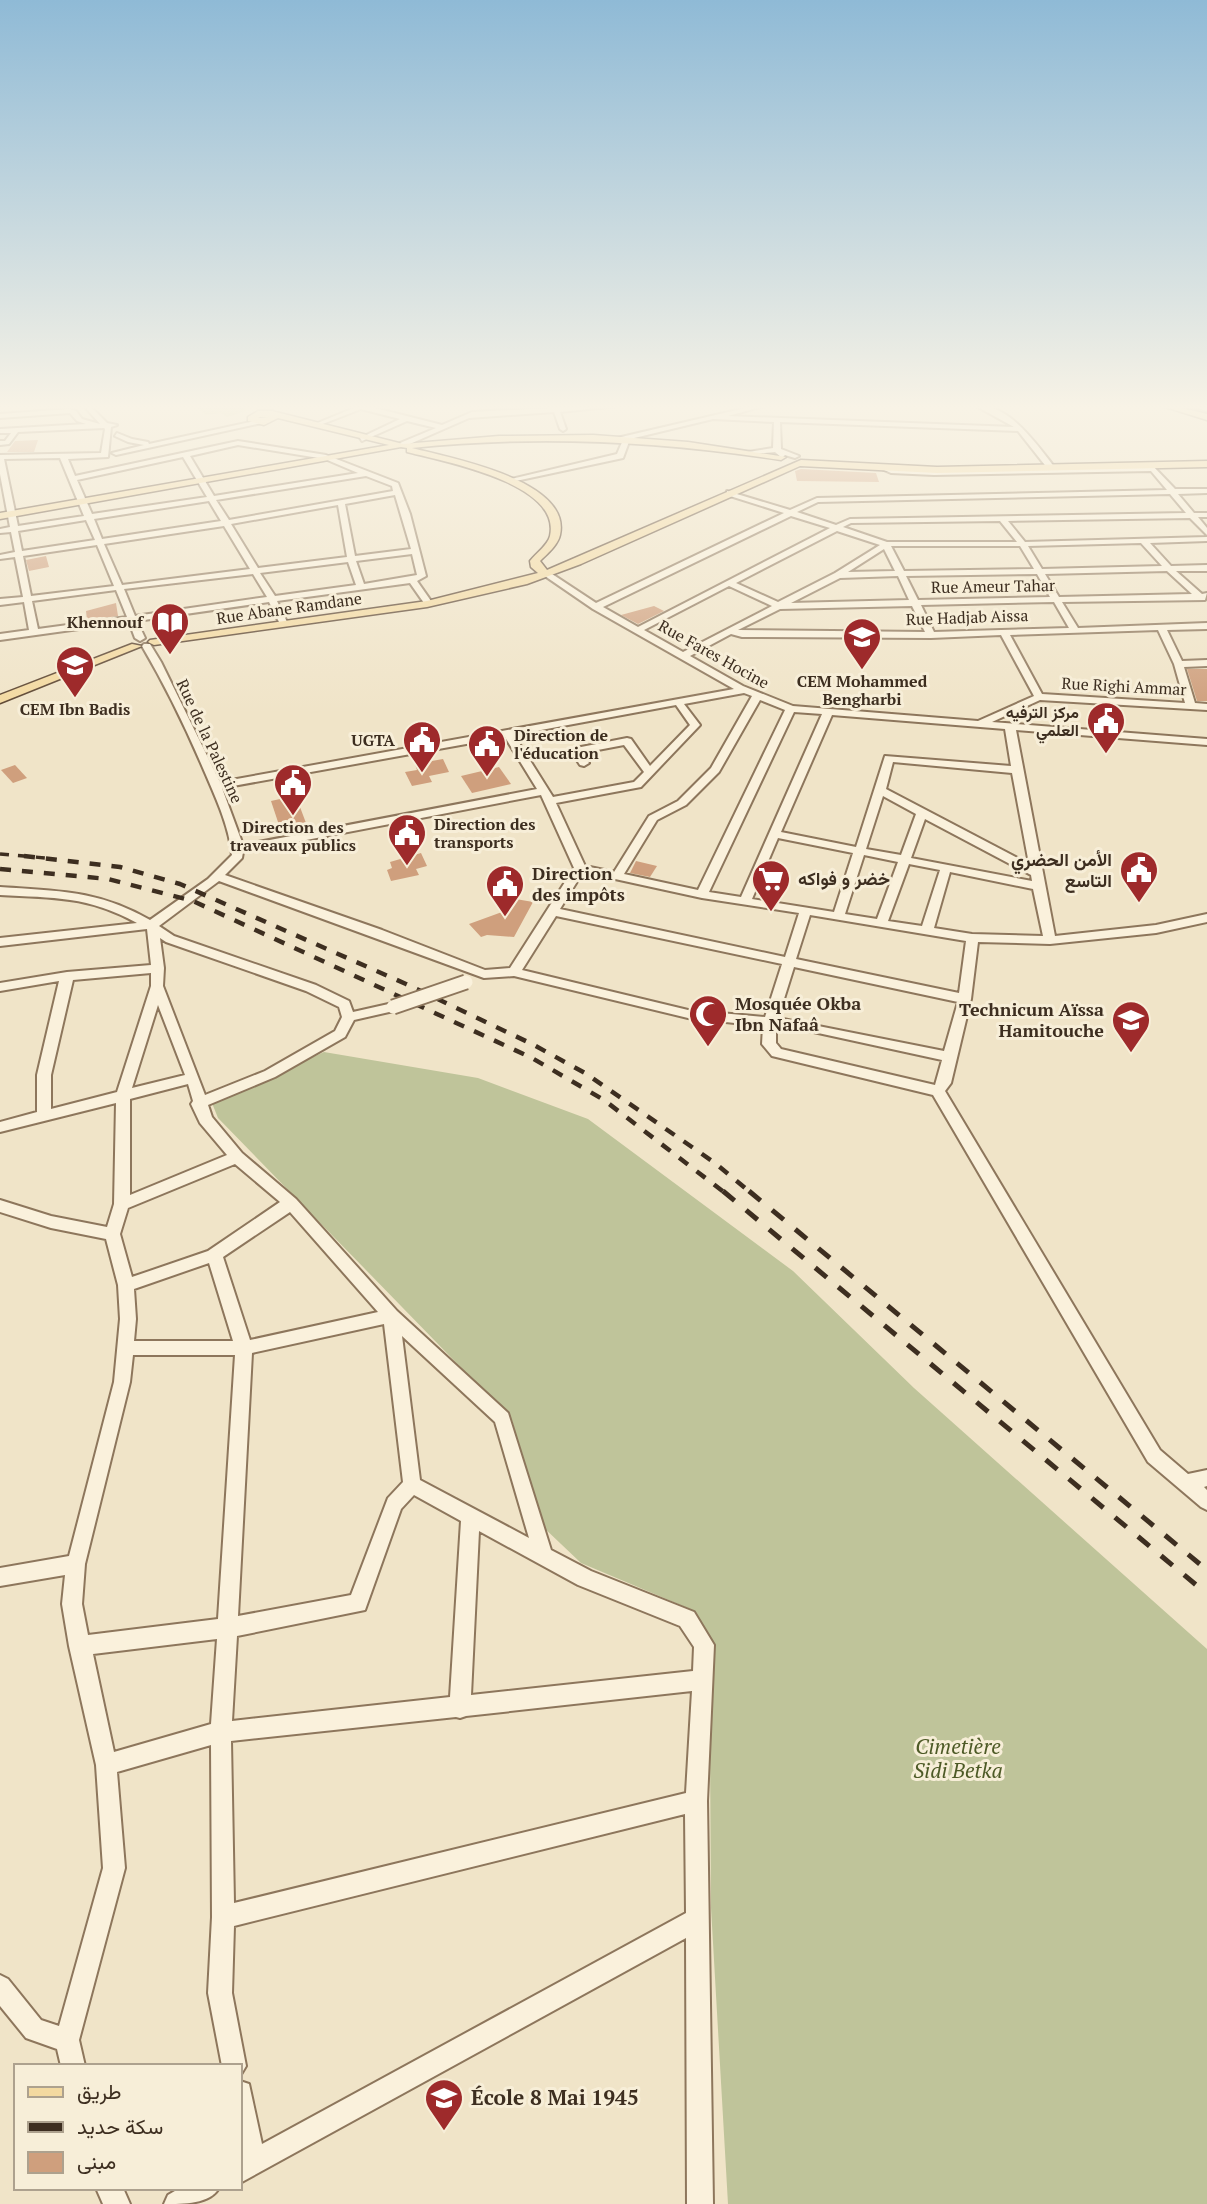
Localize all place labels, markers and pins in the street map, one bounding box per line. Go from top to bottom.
library icon: Khennouf [149,601,191,656]
place label: Khennouf [67,611,145,633]
school or university icon: CEM Mohammed Bengharbi [841,616,883,671]
school or university icon: CEM Ibn Badis [54,644,96,699]
place label: CEM Mohammed Bengharbi [797,670,928,710]
place label: CEM Ibn Badis [20,698,130,720]
public building icon: مركز الترفيه العلمي [1085,700,1127,755]
place label: مركز الترفيه العلمي [1006,701,1079,744]
public building icon: UGTA [401,719,443,774]
public building icon: Direction de l'éducation [466,723,508,778]
place label: Direction de l'éducation [514,724,609,764]
place label: UGTA [351,729,395,751]
public building icon: Direction des traveaux publics [272,762,314,817]
public building icon: Direction des transports [386,812,428,867]
place label: Direction des transports [434,813,535,853]
place label: Direction des traveaux publics [230,816,356,856]
place label: الأمن الحضري التاسع [1011,847,1112,893]
public building icon: الأمن الحضري التاسع [1118,849,1160,904]
supermarket icon: خضر و فواكه [750,858,792,913]
place label: Direction des impôts [532,861,625,906]
public building icon: Direction des impôts [484,863,526,918]
place label: خضر و فواكه [798,866,890,890]
place label: Mosquée Okba Ibn Nafaâ [735,991,861,1036]
mosque icon: Mosquée Okba Ibn Nafaâ [687,993,729,1048]
place label: Technicum Aïssa Hamitouche [959,997,1104,1042]
school or university icon: Technicum Aïssa Hamitouche [1110,999,1152,1054]
school or university icon: École 8 Mai 1945 [423,2077,465,2132]
place label: École 8 Mai 1945 [471,2083,639,2111]

